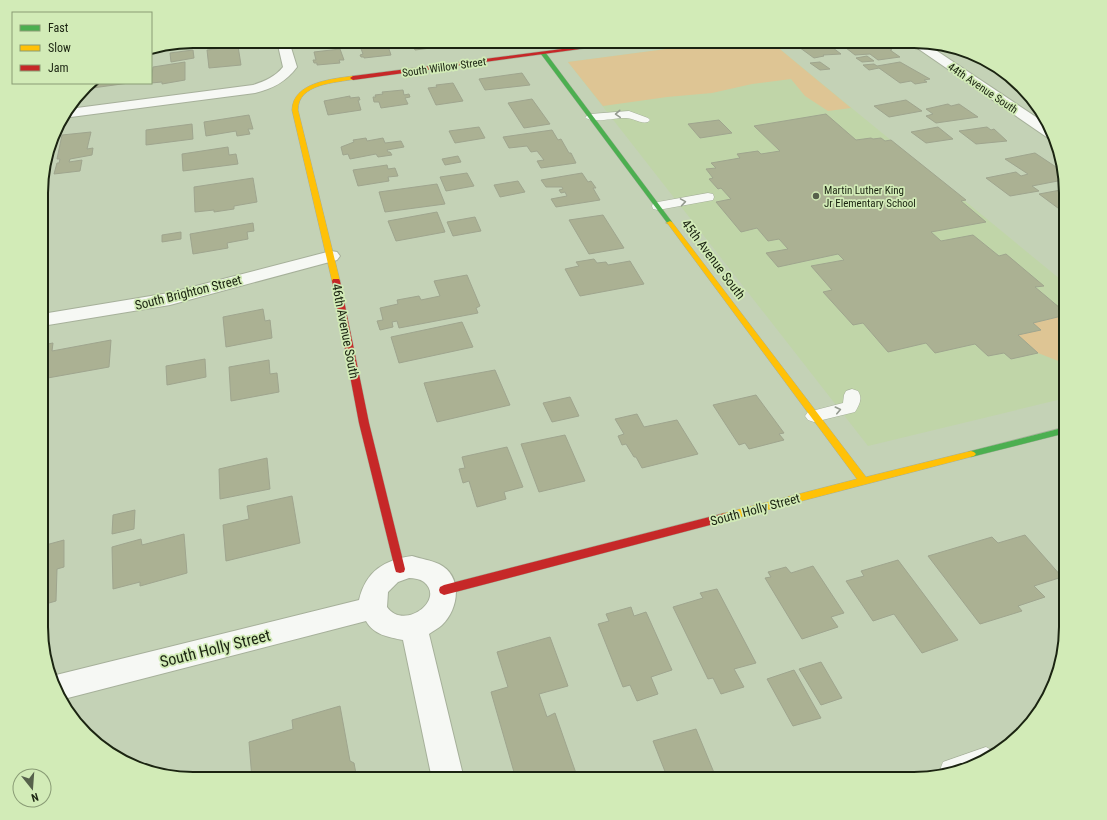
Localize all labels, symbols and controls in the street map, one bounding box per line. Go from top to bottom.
legend [12,12,152,84]
text: Fast [48,21,69,35]
text: Slow [48,41,71,55]
street label: South Willow Street [401,55,487,80]
street label: 44th Avenue South [945,60,1020,117]
text: Jam [48,61,69,75]
one-way arrow [615,110,621,119]
place label: Martin Luther King Jr Elementary School [824,184,916,210]
marker: Martin Luther King Jr Elementary School [811,191,821,201]
one-way arrow [680,198,686,207]
street label: 45th Avenue South [679,216,748,302]
street label: South Brighton Street [133,272,243,313]
street label: 46th Avenue South [329,283,362,380]
one-way arrow [835,406,842,415]
street label: South Holly Street [709,490,802,529]
street label: South Holly Street [158,625,273,671]
north arrow [12,768,52,808]
text: N [29,790,40,804]

